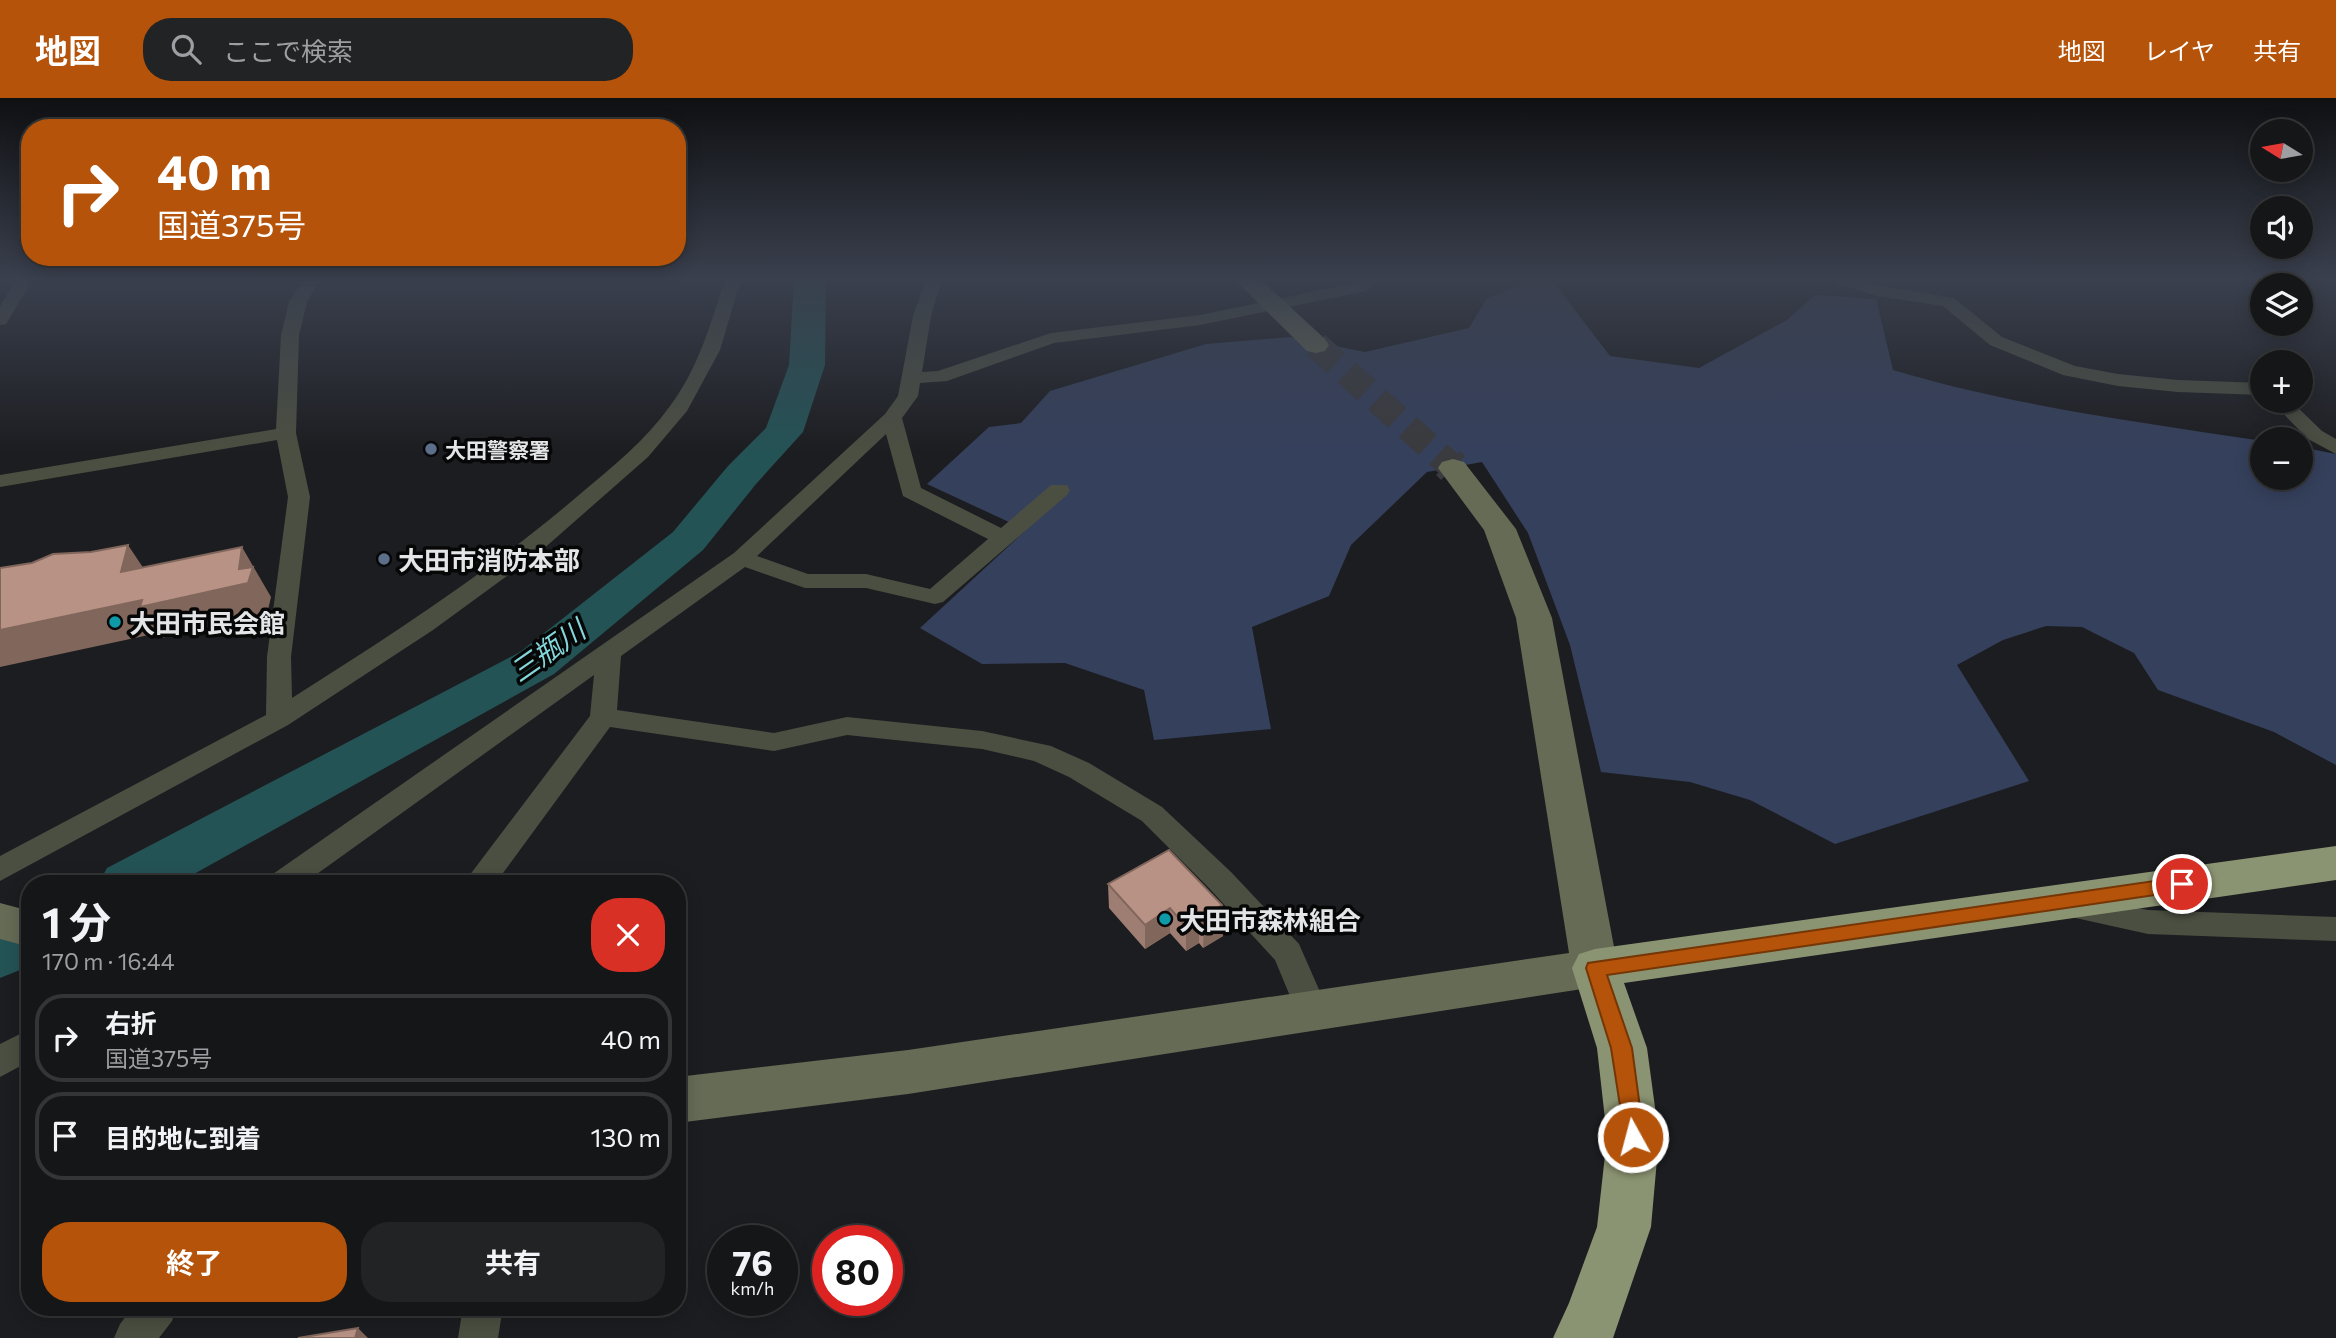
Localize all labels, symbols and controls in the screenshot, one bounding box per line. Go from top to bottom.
search box [143,18,633,81]
text: 地図 [35,29,101,70]
icon: search [167,30,205,68]
text: ここで検索 [223,35,353,66]
text: 地図 [2058,36,2106,65]
text: レイヤ [2144,36,2215,65]
text: 共有 [2253,36,2301,65]
north arrow [2250,119,2314,182]
map controls [2250,119,2313,490]
text: 40 m [157,140,272,200]
icon: right [42,147,133,238]
button: sound [2250,196,2313,259]
text: 国道375号 [157,204,306,244]
button: layers [2250,273,2313,336]
button: + [2250,350,2313,413]
button: − [2250,427,2313,490]
place label: 大田警察署 [445,437,550,462]
marker: 大田警察署 [423,441,439,457]
place label: 大田市消防本部 [398,544,580,575]
marker: 大田市消防本部 [376,551,392,567]
place label: 大田市民会館 [129,607,285,638]
water label: 三瓶川 [503,610,594,688]
marker: 大田市民会館 [107,614,123,630]
pin [2152,854,2212,914]
icon: arrive [2163,865,2201,903]
text: 1 分 [42,895,111,947]
button: close [591,898,665,972]
place label: 大田市森林組合 [1179,904,1361,935]
marker: 大田市森林組合 [1157,911,1173,927]
text: 170 m · 16:44 [42,947,174,975]
text: 右折 [105,1007,157,1038]
icon: right [46,1019,84,1057]
text: 40 m [601,1023,661,1054]
text: 国道375号 [105,1044,212,1072]
position arrow [1596,1100,1670,1174]
icon: arrive [46,1117,84,1155]
text: 130 m [590,1121,661,1152]
text: 目的地に到着 [105,1122,261,1153]
button: 終了 [42,1222,347,1302]
button: 共有 [361,1222,665,1302]
speed limit sign: 80 [812,1225,903,1316]
text: 76 [732,1240,773,1283]
text: km/h [731,1277,774,1299]

